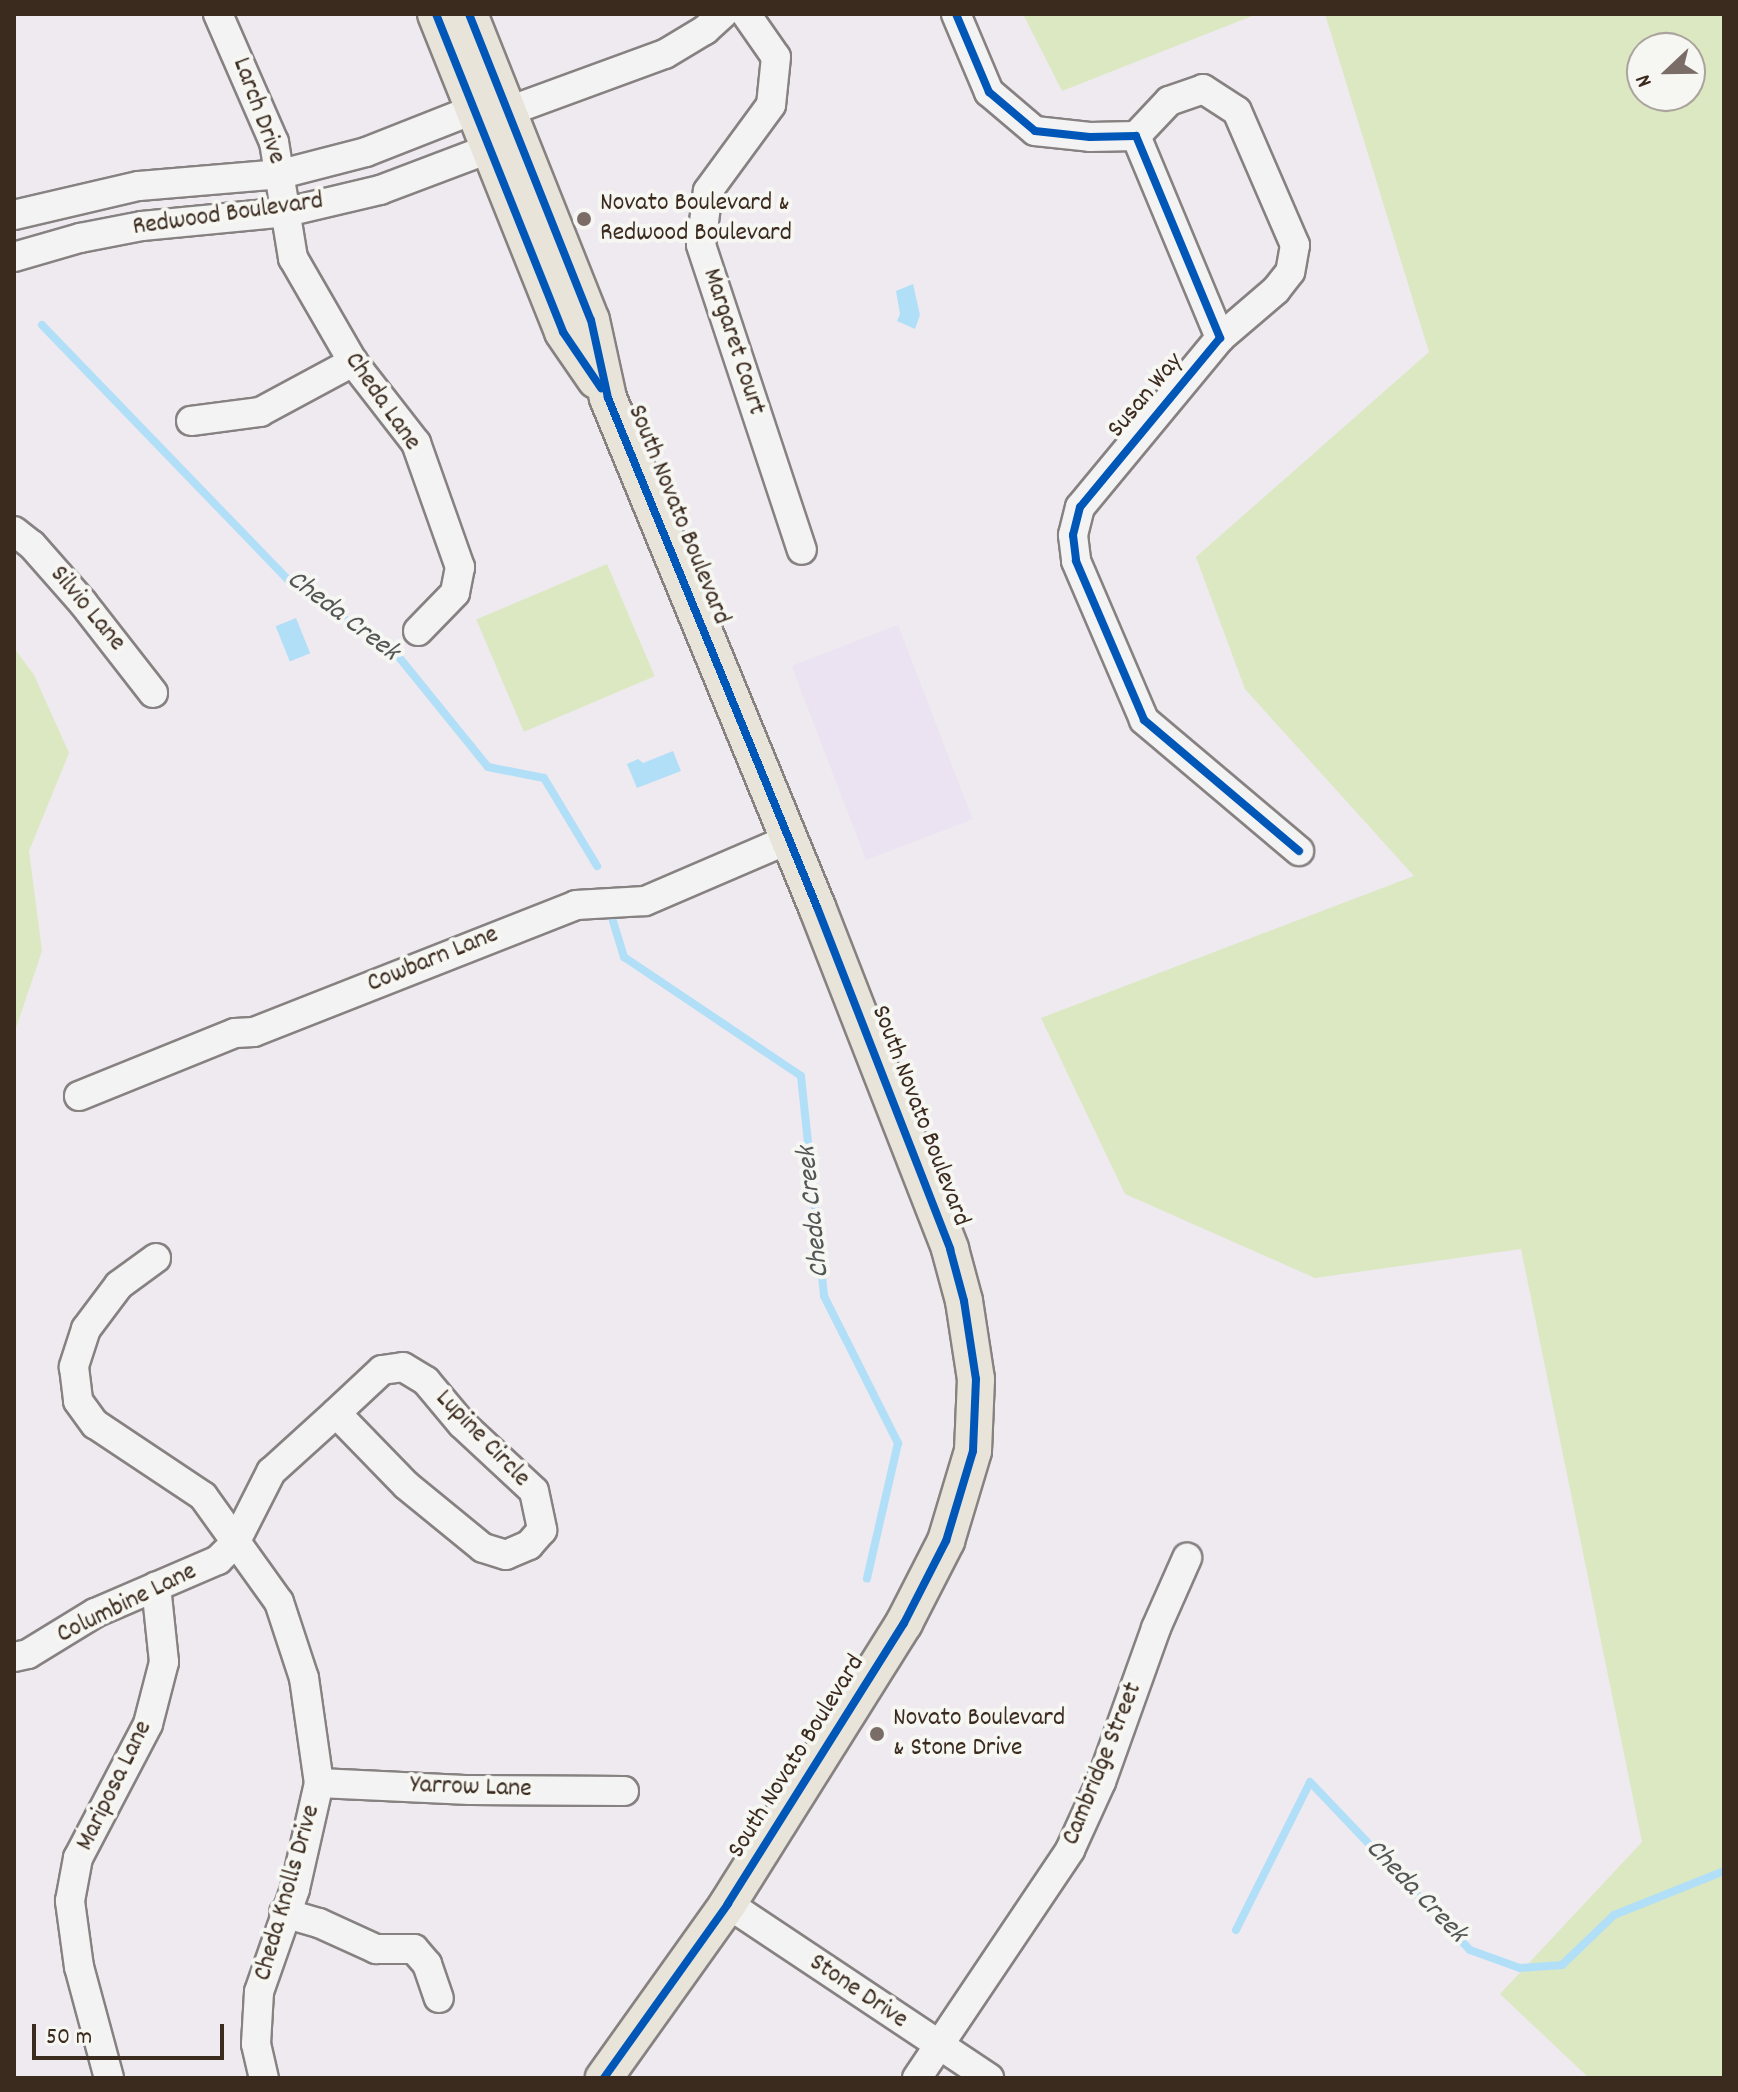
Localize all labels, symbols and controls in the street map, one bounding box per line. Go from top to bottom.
north arrow [1626,32,1706,112]
street label: Larch Drive [224,54,292,168]
text: N [1629,70,1662,91]
street label: Redwood Boulevard [131,186,325,244]
place label: Novato Boulevard & Redwood Boulevard [600,188,792,250]
marker: Novato Boulevard & Redwood Boulevard [575,210,593,228]
street label: Margaret Court [695,265,771,419]
street label: Cheda Lane [337,347,427,457]
street label: Susan Way [1101,347,1191,445]
street label: South Novato Boulevard [620,401,736,629]
street label: Silvio Lane [42,560,132,658]
water label: Cheda Creek [279,564,405,670]
street label: Cowbarn Lane [363,920,503,1000]
street label: South Novato Boulevard [864,1001,976,1231]
water label: Cheda Creek [791,1145,839,1279]
street label: Lupine Circle [428,1384,536,1494]
street label: Columbine Lane [52,1557,202,1651]
street label: South Novato Boulevard [722,1650,872,1864]
street label: Cambridge Street [1056,1678,1150,1850]
place label: Novato Boulevard & Stone Drive [893,1703,1065,1764]
street label: Mariposa Lane [70,1716,160,1856]
marker: Novato Boulevard & Stone Drive [868,1725,886,1743]
street label: Yarrow Lane [410,1770,532,1806]
street label: Cheda Knolls Drive [248,1801,328,1985]
water label: Cheda Creek [1357,1833,1473,1951]
street label: Stone Drive [803,1948,913,2036]
scale bar [36,2008,228,2058]
text: 50 m [46,2021,92,2055]

